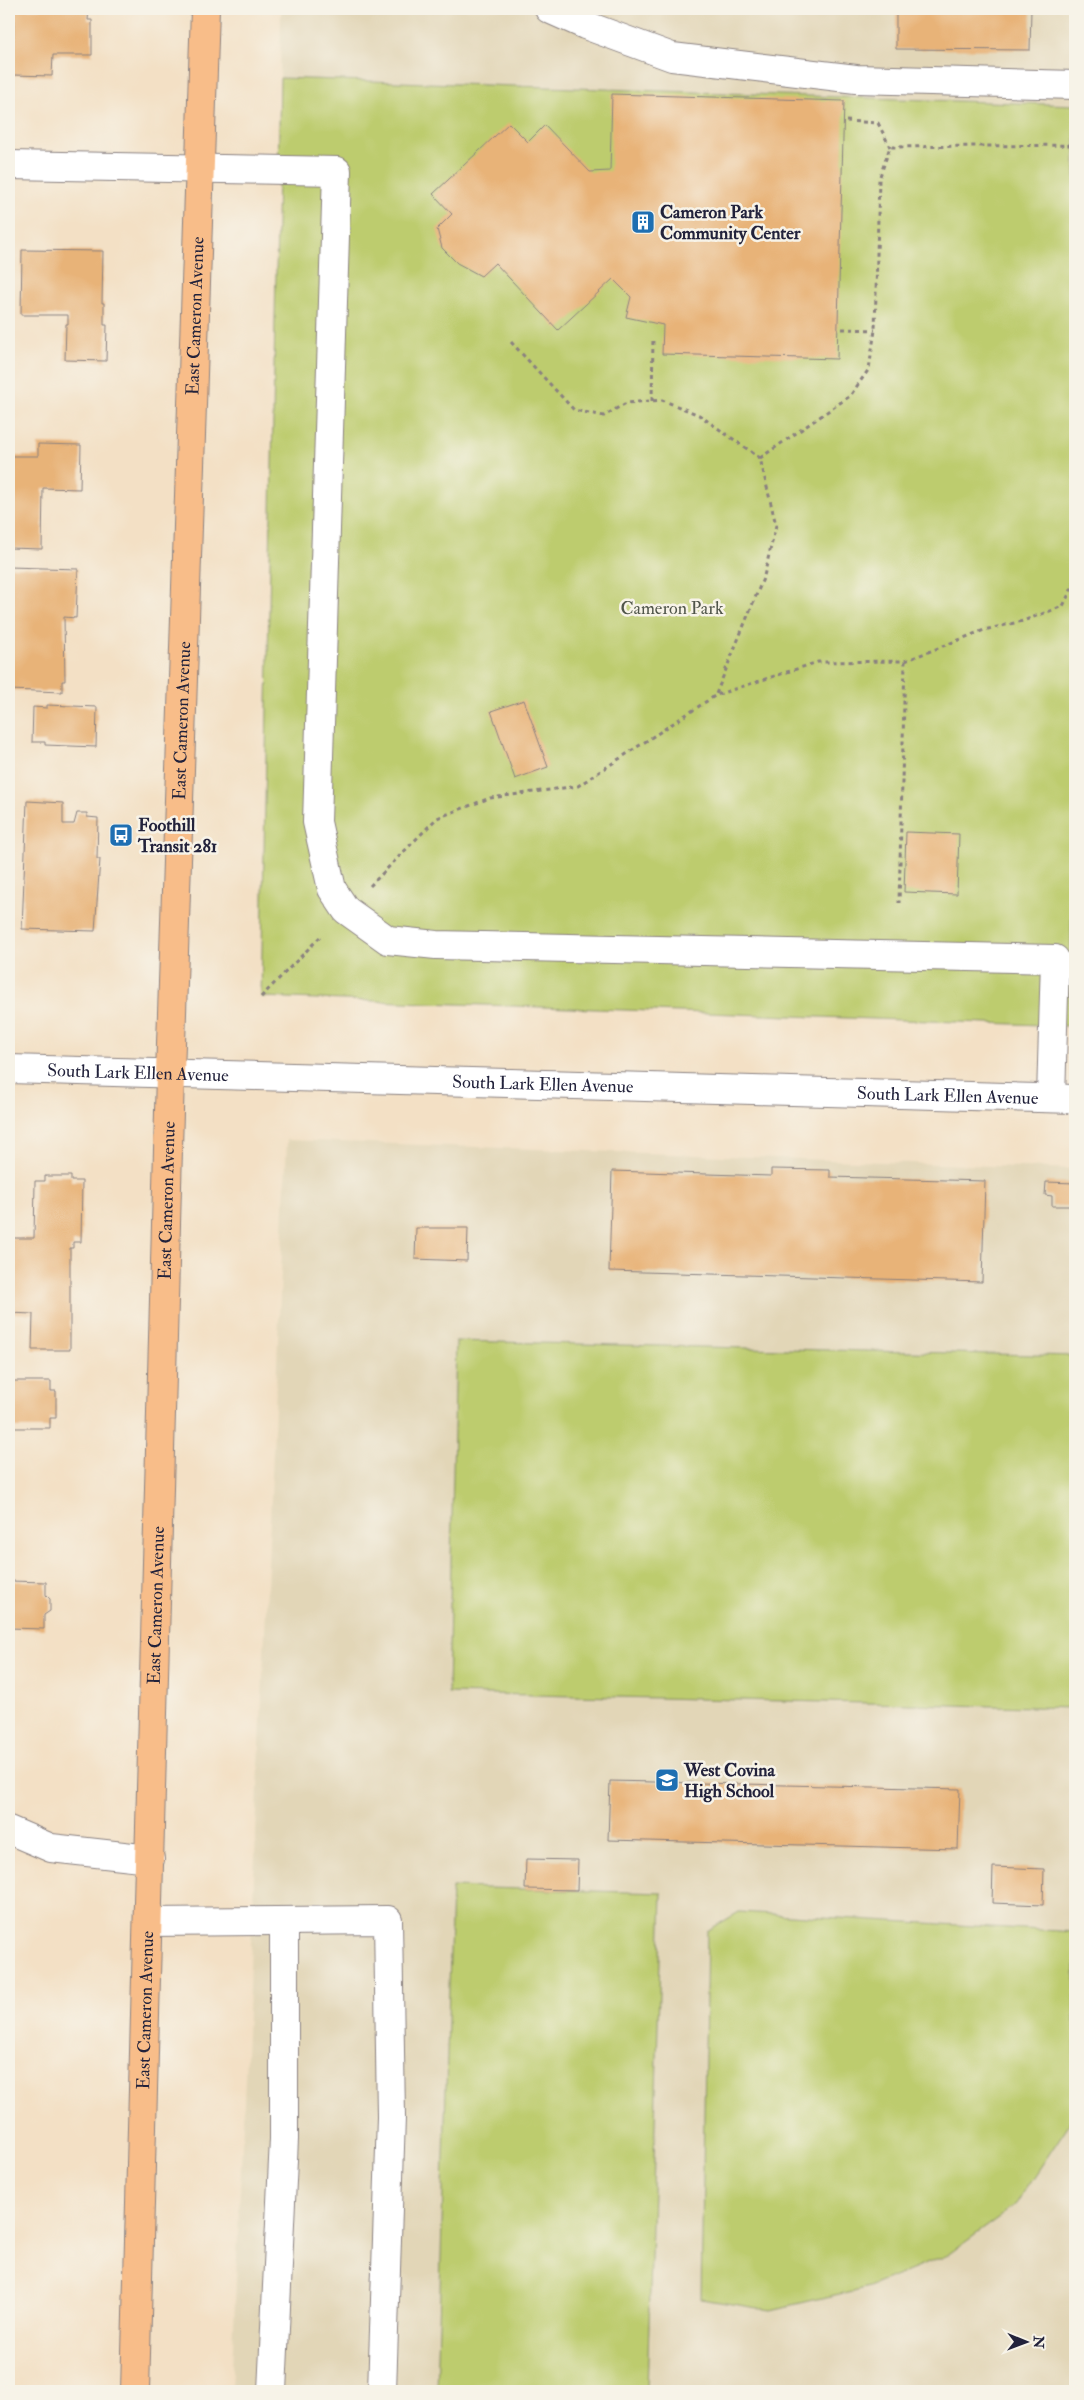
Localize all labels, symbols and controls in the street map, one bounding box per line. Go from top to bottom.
place label: Cameron Park Community Center [660,201,801,245]
building icon: Cameron Park Community Center [630,209,656,235]
street label: East Cameron Avenue [181,236,209,396]
park label: Cameron Park [620,597,724,620]
street label: East Cameron Avenue [168,640,196,800]
place label: Foothill Transit 281 [137,814,217,858]
bus stop icon: Foothill Transit 281 [108,822,134,848]
street label: South Lark Ellen Avenue [47,1059,229,1087]
street label: South Lark Ellen Avenue [452,1070,634,1098]
street label: South Lark Ellen Avenue [857,1081,1039,1109]
street label: East Cameron Avenue [153,1120,180,1280]
street label: East Cameron Avenue [142,1525,169,1685]
place label: West Covina High School [683,1759,776,1803]
school or university icon: West Covina High School [654,1767,680,1793]
street label: East Cameron Avenue [132,1930,159,2090]
north arrow [1002,2318,1052,2368]
text: N [1030,2335,1047,2349]

